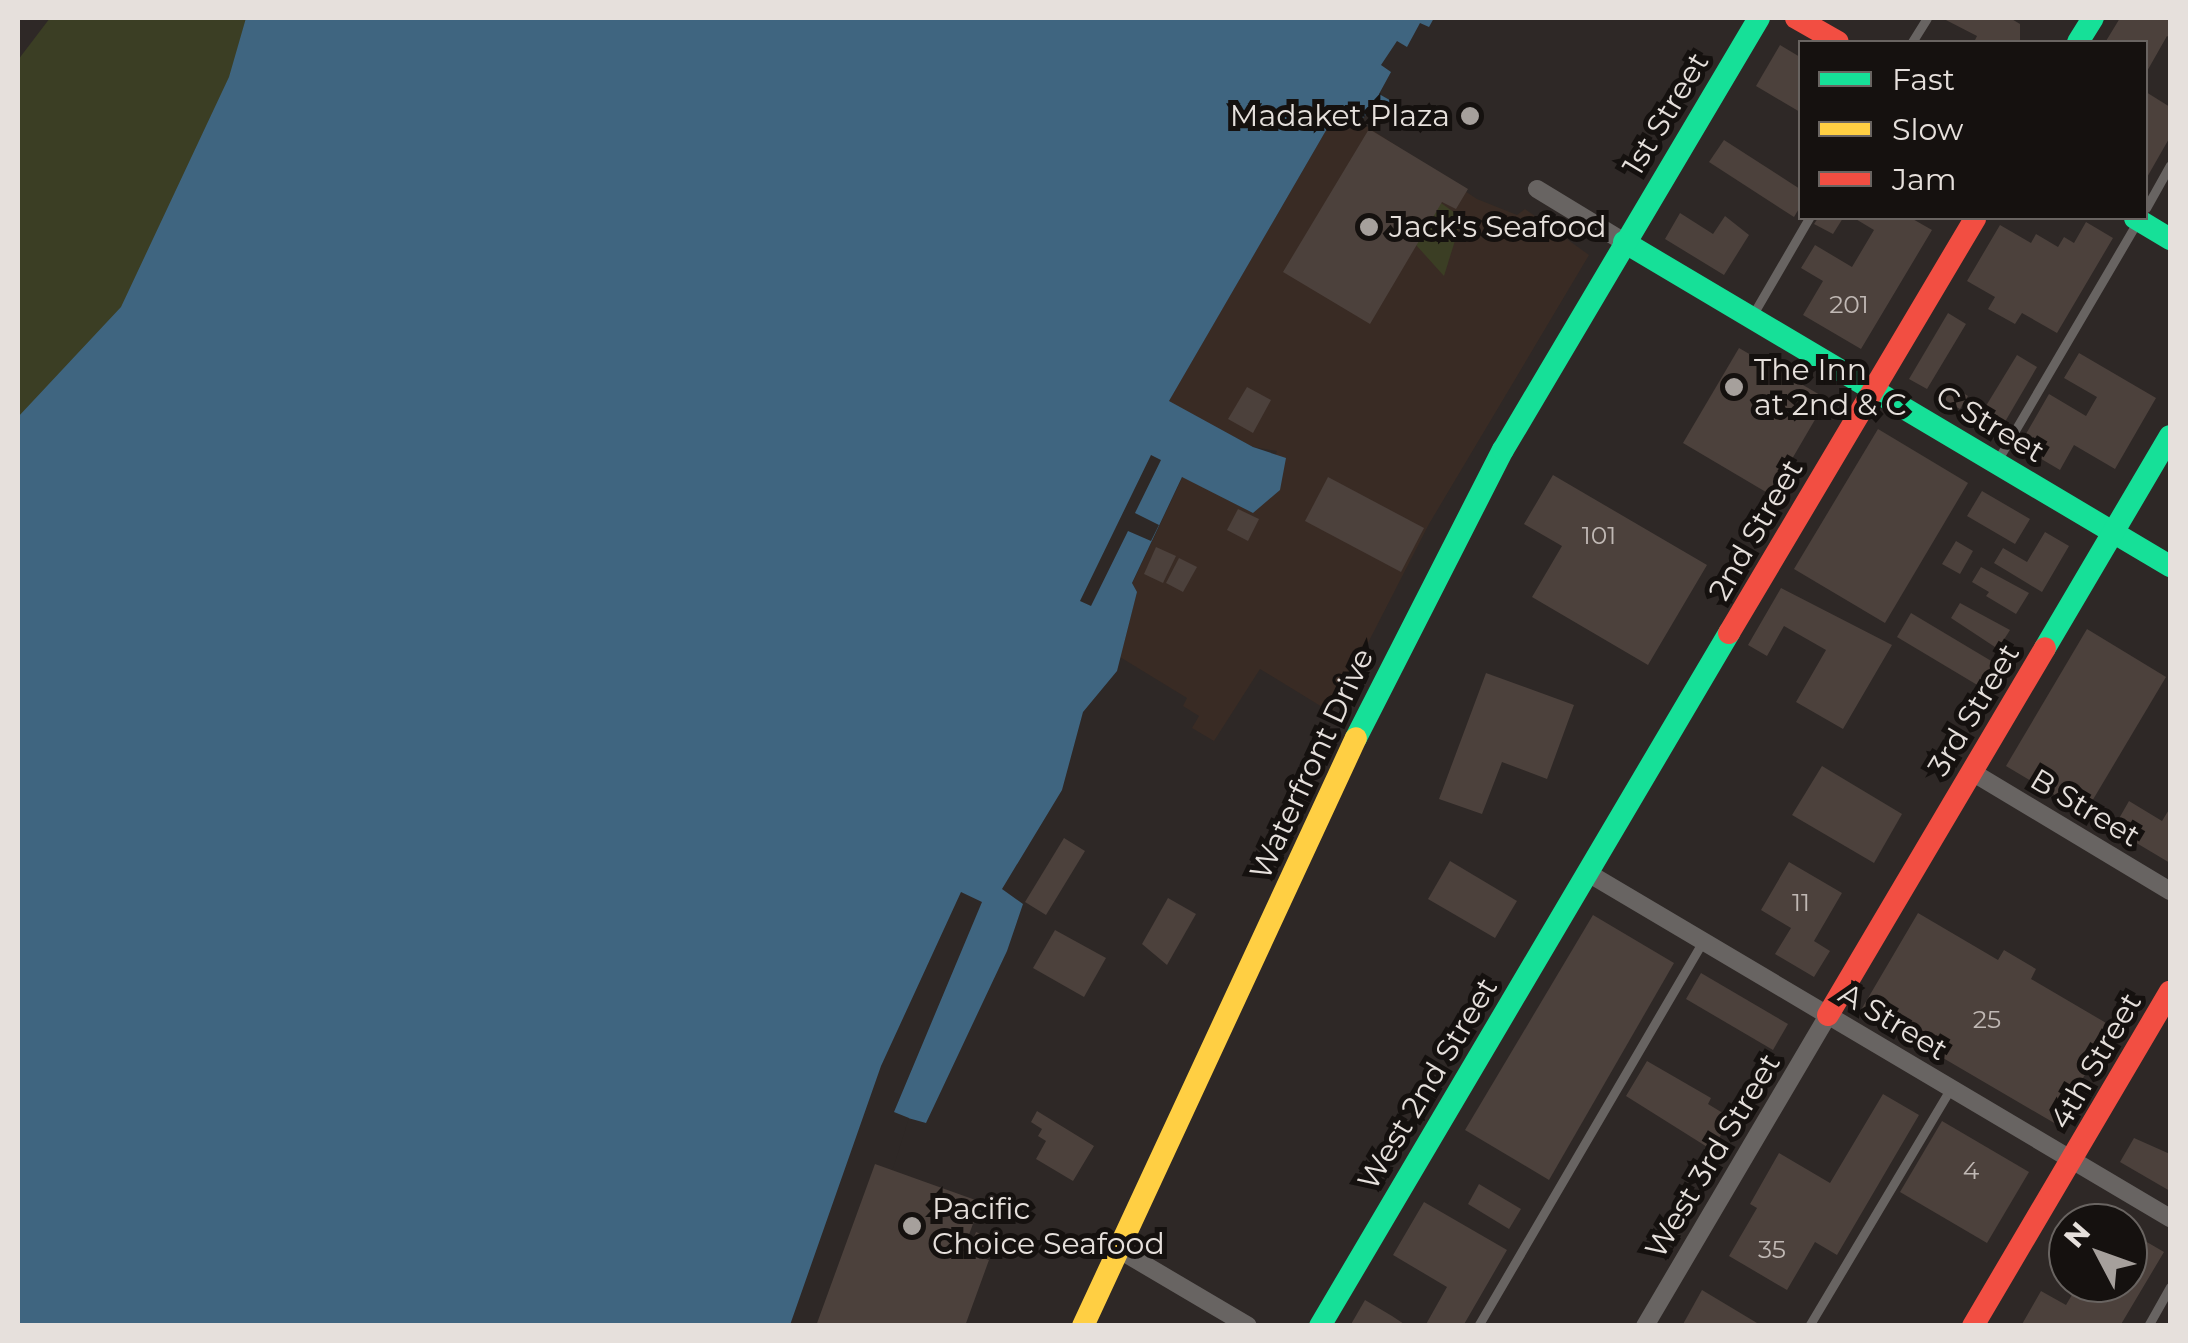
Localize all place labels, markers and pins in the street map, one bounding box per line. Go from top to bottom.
place label: Madaket Plaza [1230,98,1450,134]
marker: Madaket Plaza [1459,105,1481,127]
place label: Jack's Seafood [1389,209,1607,245]
marker: Jack's Seafood [1358,216,1380,238]
place label: The Inn at 2nd & C [1754,352,1906,422]
marker: The Inn at 2nd & C [1723,376,1745,398]
place label: Pacific Choice Seafood [932,1191,1165,1262]
marker: Pacific Choice Seafood [901,1215,923,1237]

